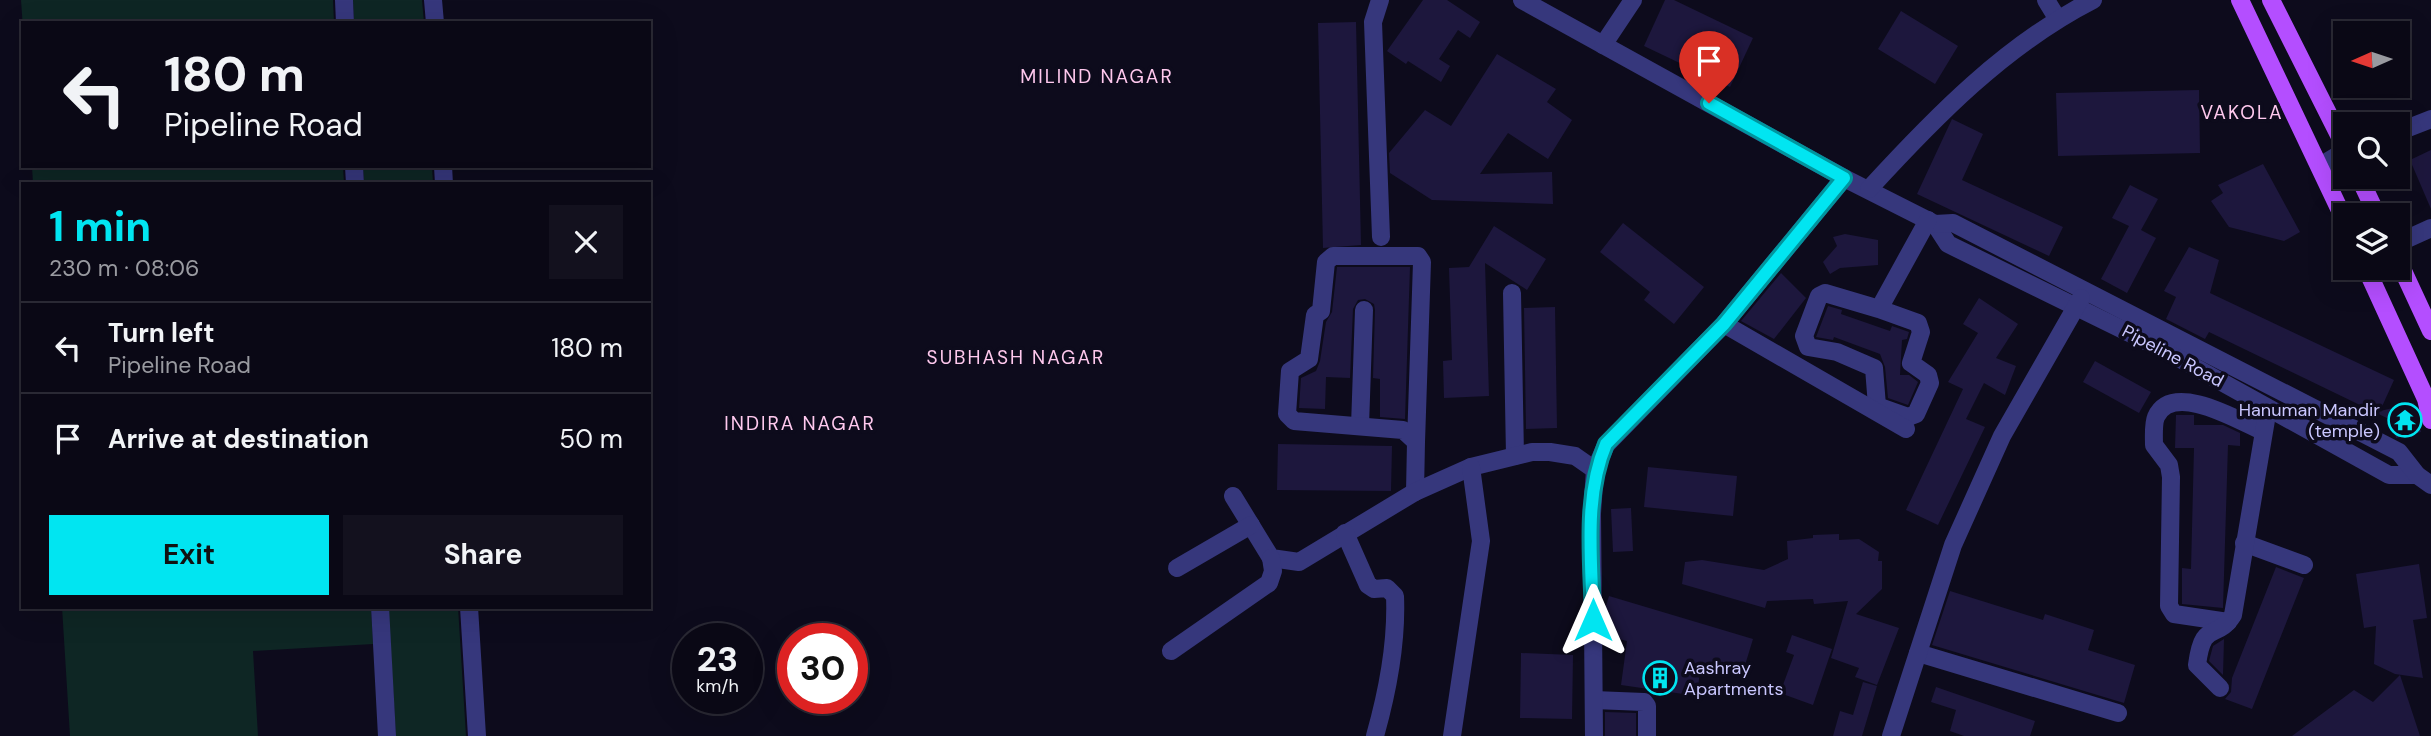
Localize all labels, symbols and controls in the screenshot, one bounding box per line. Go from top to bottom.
north arrow [2333,21,2410,98]
map controls [2333,21,2410,280]
pin [1679,31,1739,103]
text: 180 m [164,42,305,106]
icon: arrive [1690,42,1728,80]
icon: left [49,49,140,140]
district label: MILIND NAGAR [1020,64,1174,89]
district label: VAKOLA [2200,100,2284,125]
text: Pipeline Road [164,104,363,146]
button: search [2333,112,2410,189]
text: 1 min [49,199,151,254]
button: layers [2333,203,2410,280]
button: close [549,205,623,279]
text: 230 m · 08:06 [49,253,200,283]
text: Turn left [108,316,215,350]
street label: Pipeline Road [2118,319,2228,393]
icon: left [49,329,87,367]
text: 180 m [551,331,623,365]
district label: SUBHASH NAGAR [927,345,1105,370]
text: Pipeline Road [108,350,251,380]
place label: Hanuman Mandir (temple) [2239,398,2380,443]
temple icon: Hanuman Mandir (temple) [2386,401,2424,439]
district label: INDIRA NAGAR [724,411,876,436]
icon: arrive [49,420,87,458]
text: Arrive at destination [108,422,369,456]
text: 50 m [559,422,623,456]
button: Exit [49,515,329,595]
button: Share [343,515,623,595]
position arrow [1556,583,1630,657]
speed limit sign: 30 [777,623,868,714]
text: 23 [697,636,738,682]
place label: Aashray Apartments [1684,656,1783,701]
building icon: Aashray Apartments [1641,659,1679,697]
text: km/h [696,674,739,698]

